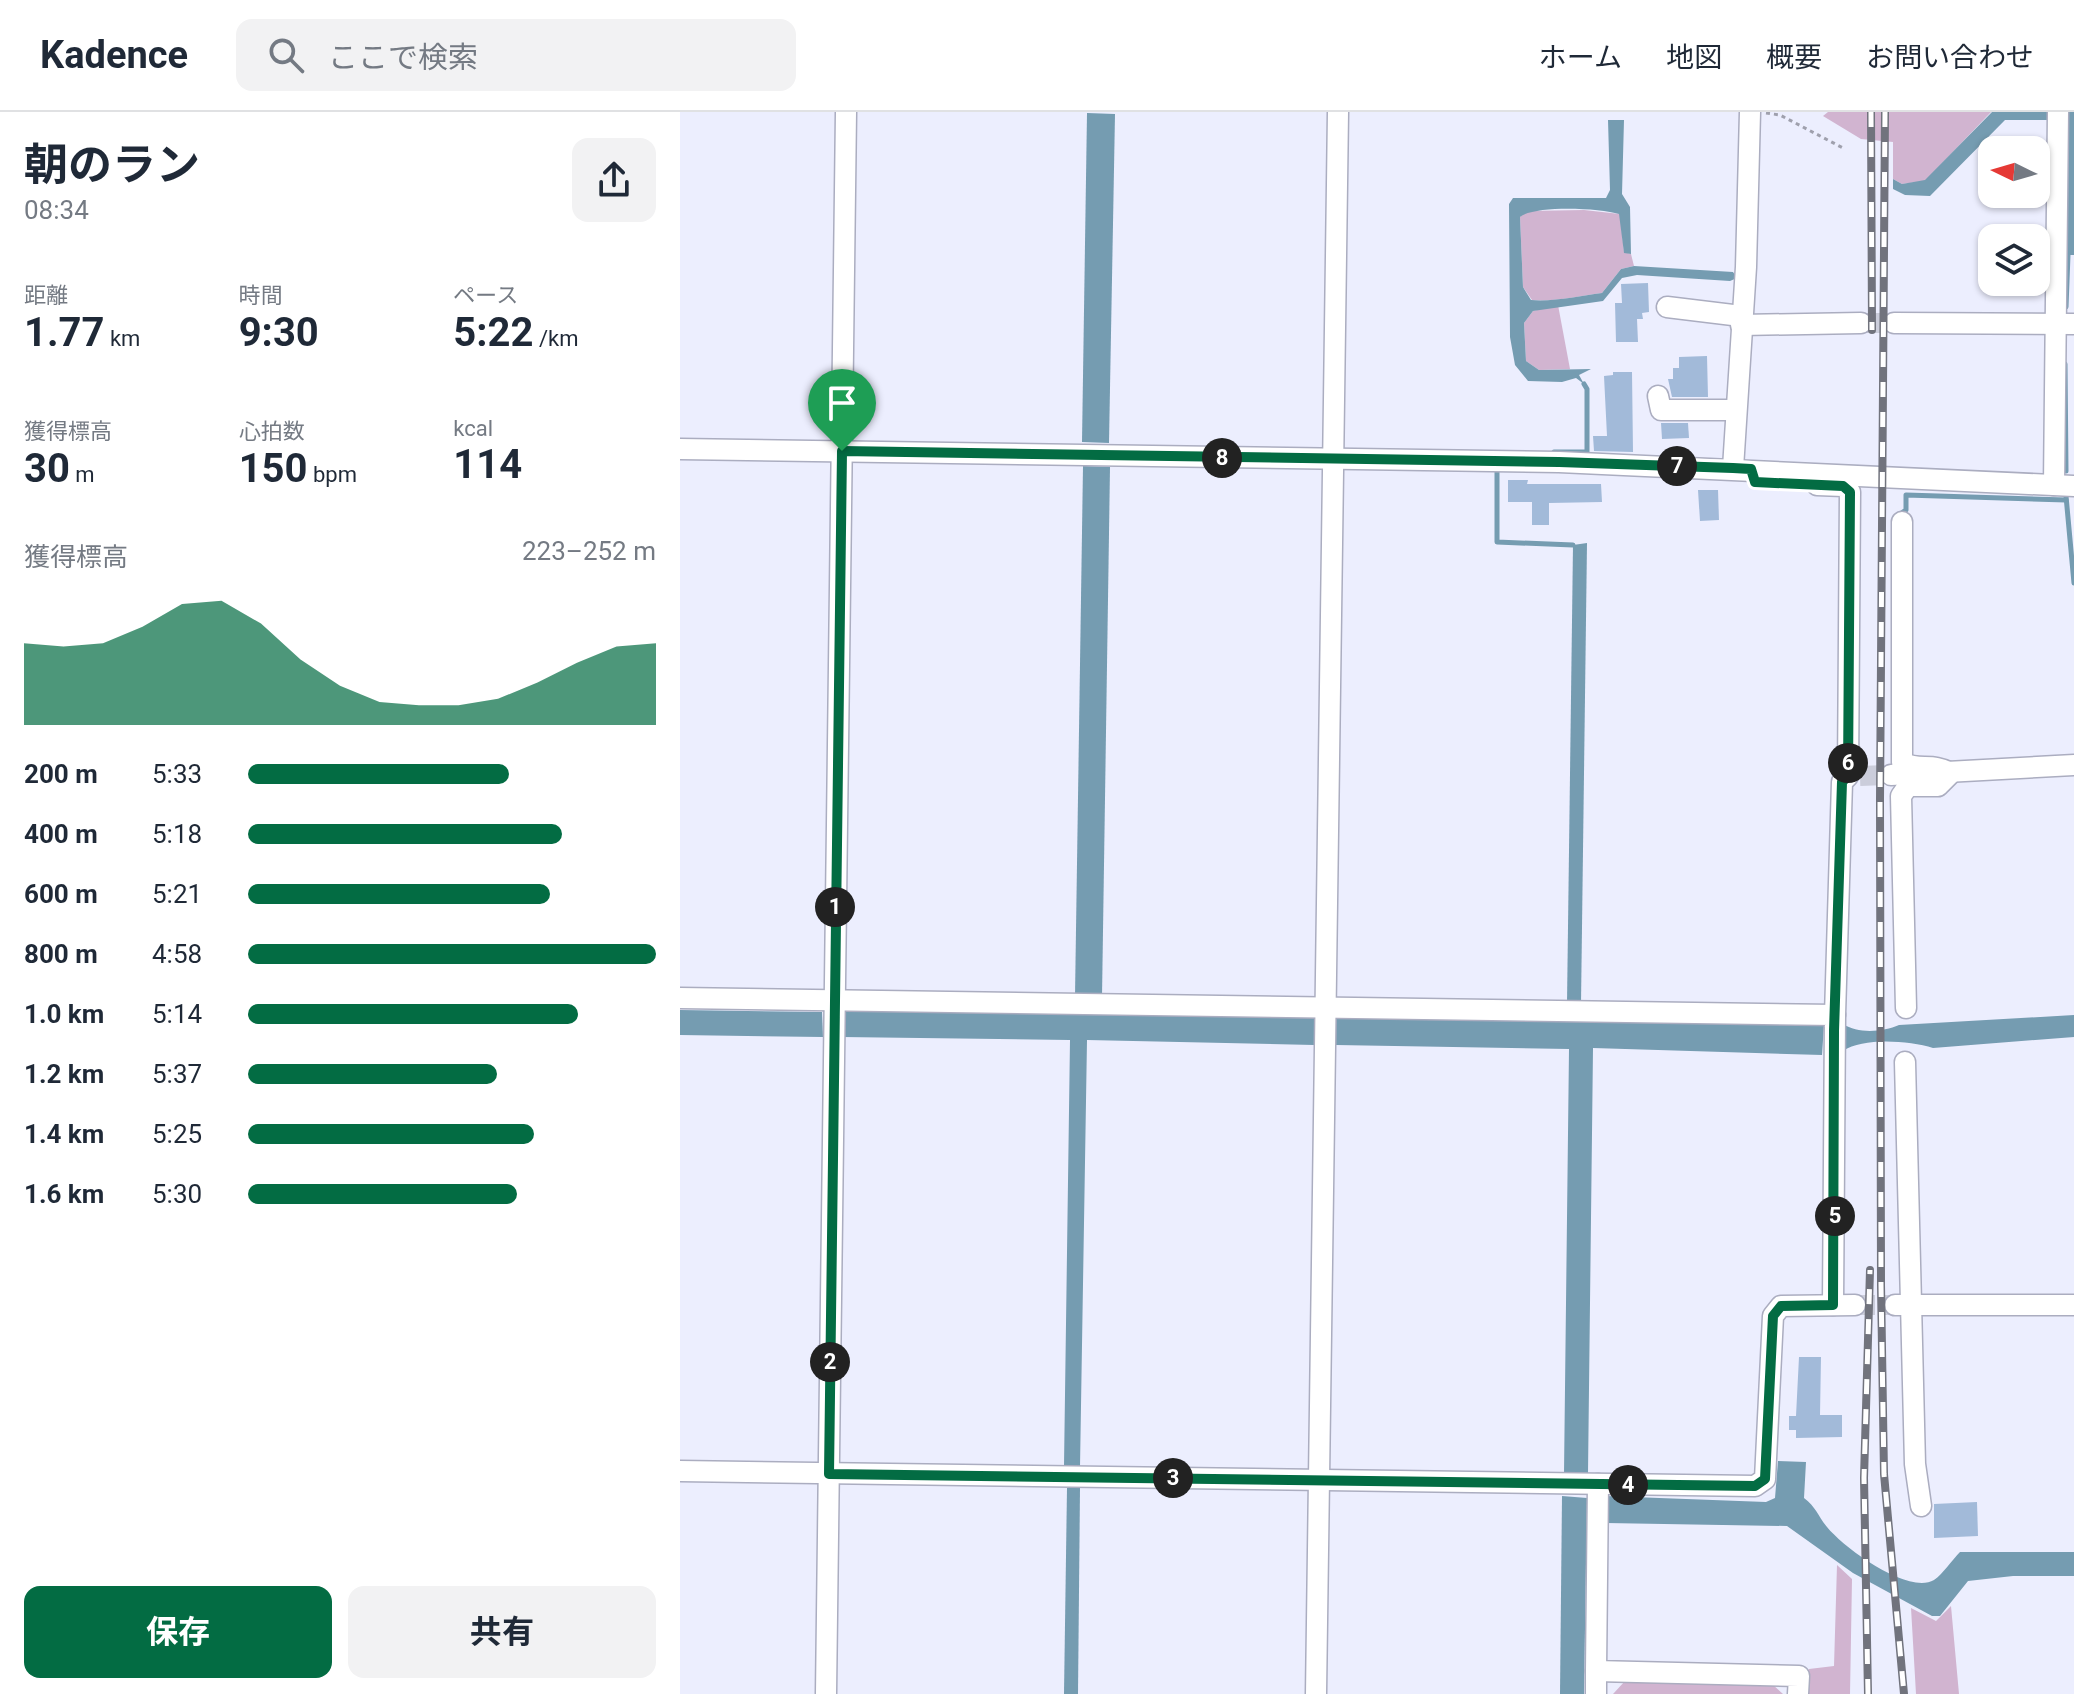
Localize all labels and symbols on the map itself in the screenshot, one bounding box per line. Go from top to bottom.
north arrow [1978,136,2050,208]
pin [808,369,876,451]
pin: 8 [1202,438,1242,478]
pin: 7 [1657,446,1697,486]
pin: 6 [1828,743,1868,783]
pin: 1 [815,887,855,927]
pin: 5 [1815,1196,1855,1236]
pin: 2 [810,1342,850,1382]
pin: 3 [1153,1458,1193,1498]
pin: 4 [1608,1465,1648,1505]

